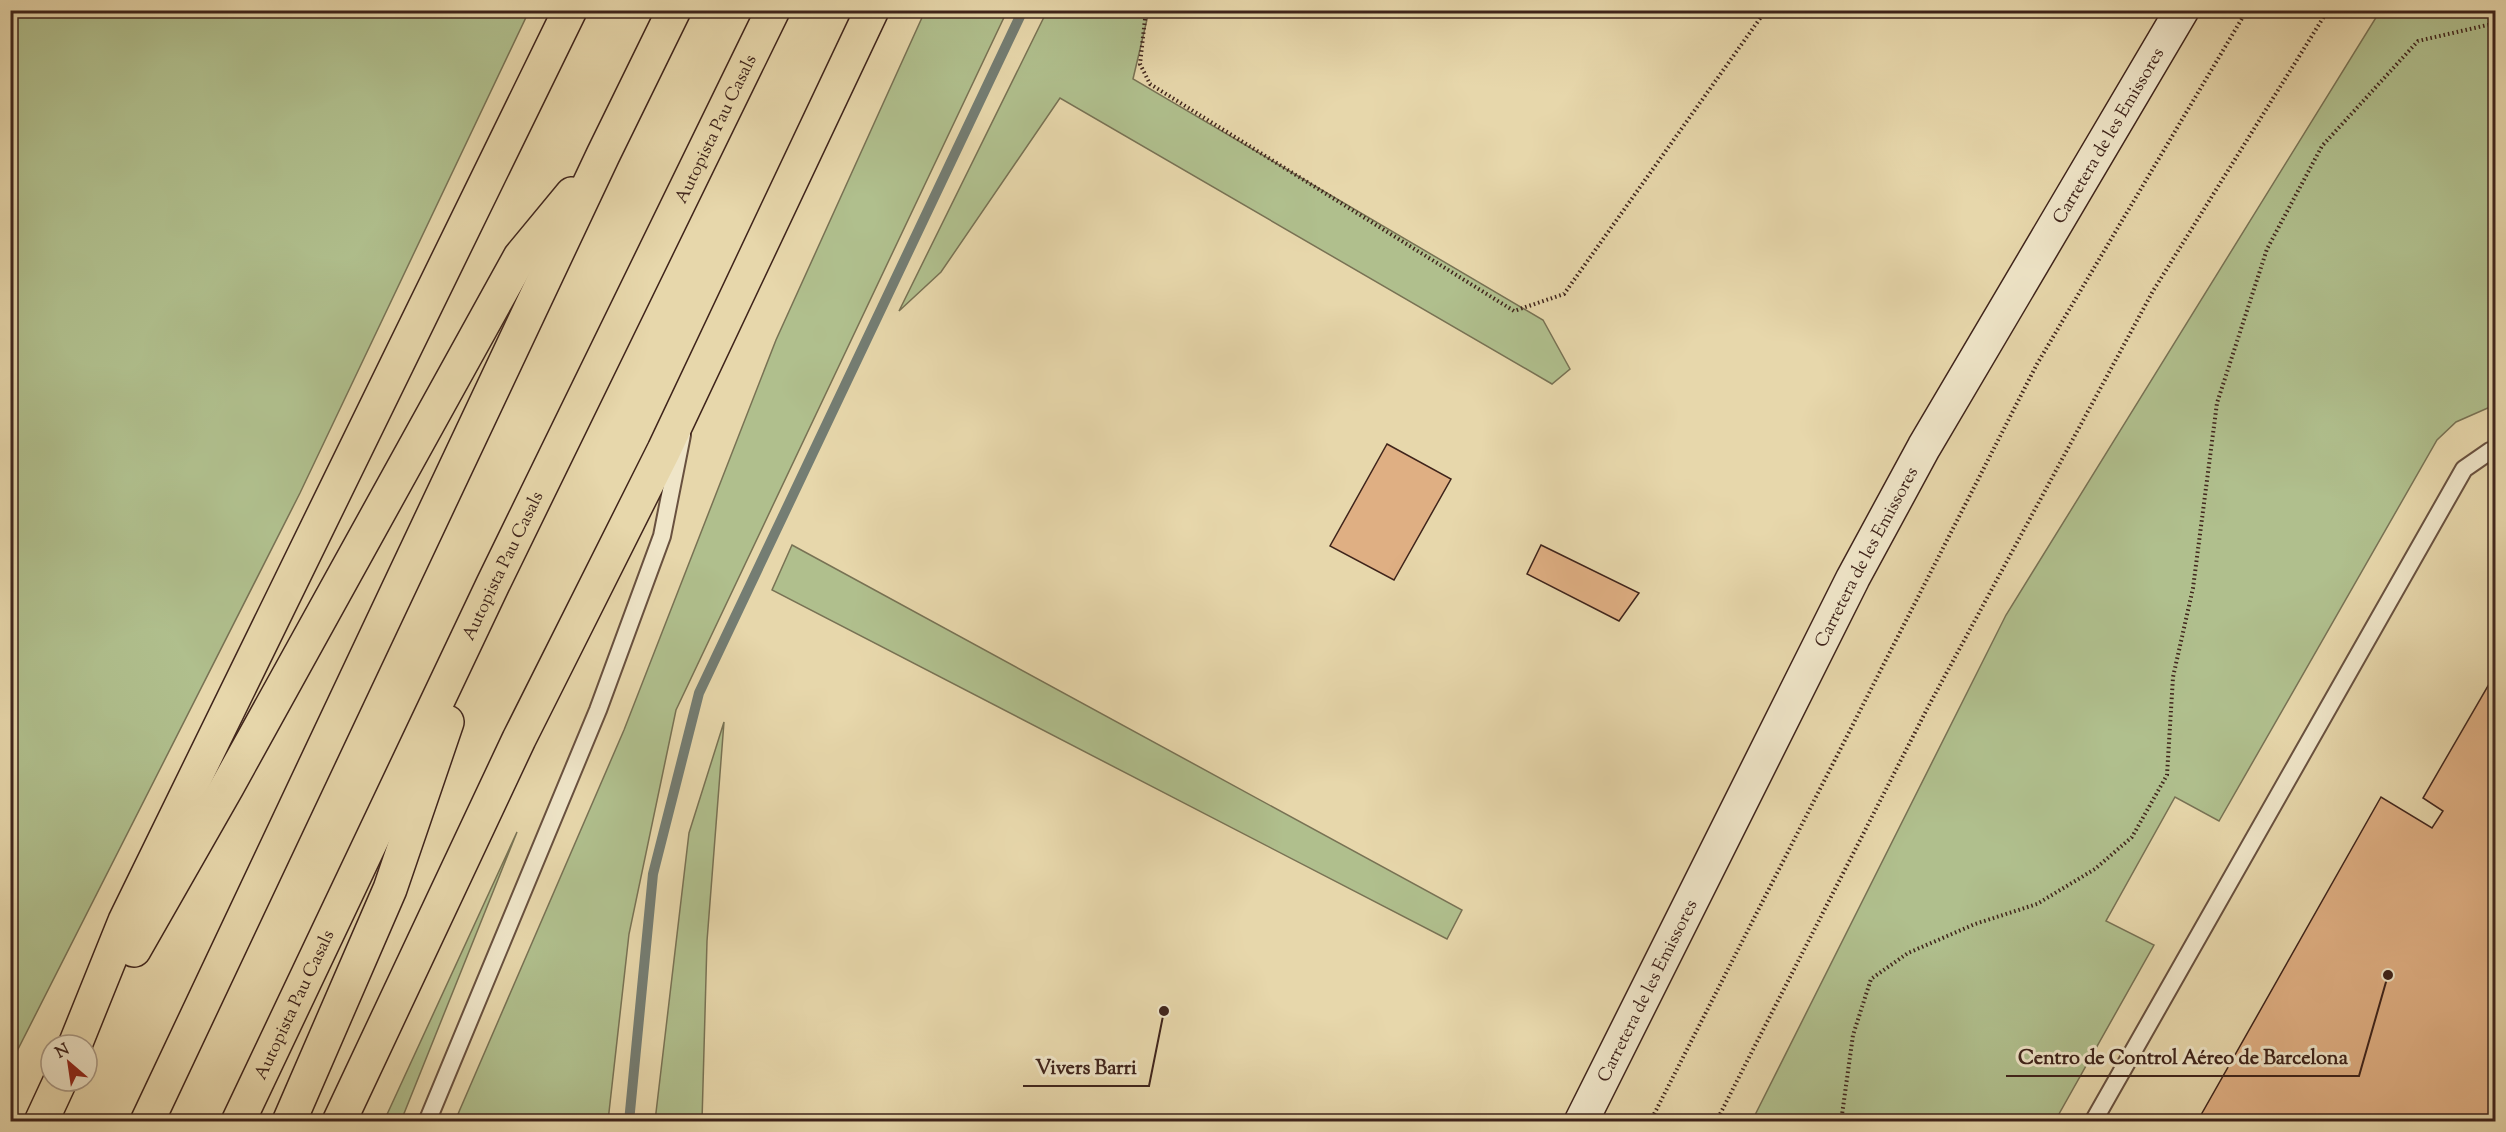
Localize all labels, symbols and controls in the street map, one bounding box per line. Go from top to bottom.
street label: Carretera de les Emissores [2047,43,2172,230]
street label: Autopista Pau Casals [670,51,764,208]
street label: Carretera de les Emissores [1809,463,1926,652]
street label: Autopista Pau Casals [457,487,551,645]
street label: Carretera de les Emissores [1592,896,1705,1087]
street label: Autopista Pau Casals [249,926,342,1085]
north arrow [39,1033,99,1093]
callout: Centro de Control Aéreo de Barcelona [2006,1038,2359,1076]
text: N [52,1039,74,1065]
text: Centro de Control Aéreo de Barcelona [2018,1045,2349,1074]
callout: Vivers Barri [1023,1048,1149,1086]
text: Vivers Barri [1035,1055,1137,1084]

